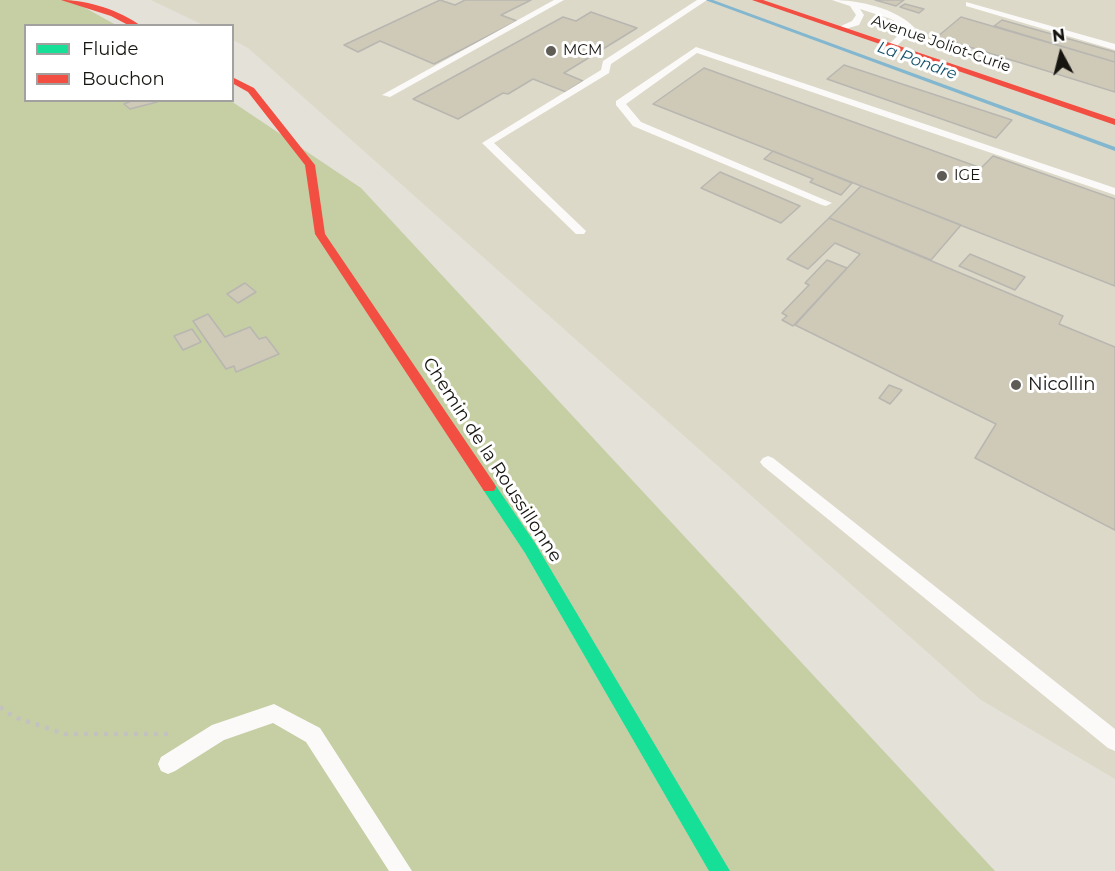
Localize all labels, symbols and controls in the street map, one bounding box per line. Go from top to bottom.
street label: Avenue Joliot-Curie [869,12,1013,76]
legend [24,24,234,102]
north arrow [1031,24,1091,84]
text: N [1051,25,1066,46]
text: Fluide [82,38,138,60]
water label: La Pondre [875,38,959,84]
place label: MCM [563,42,602,60]
marker: MCM [544,44,558,58]
text: Bouchon [82,68,165,90]
place label: IGE [954,167,980,185]
marker: IGE [935,169,949,183]
street label: Chemin de la Roussillonne [418,354,566,566]
place label: Nicollin [1028,374,1095,396]
marker: Nicollin [1009,378,1023,392]

